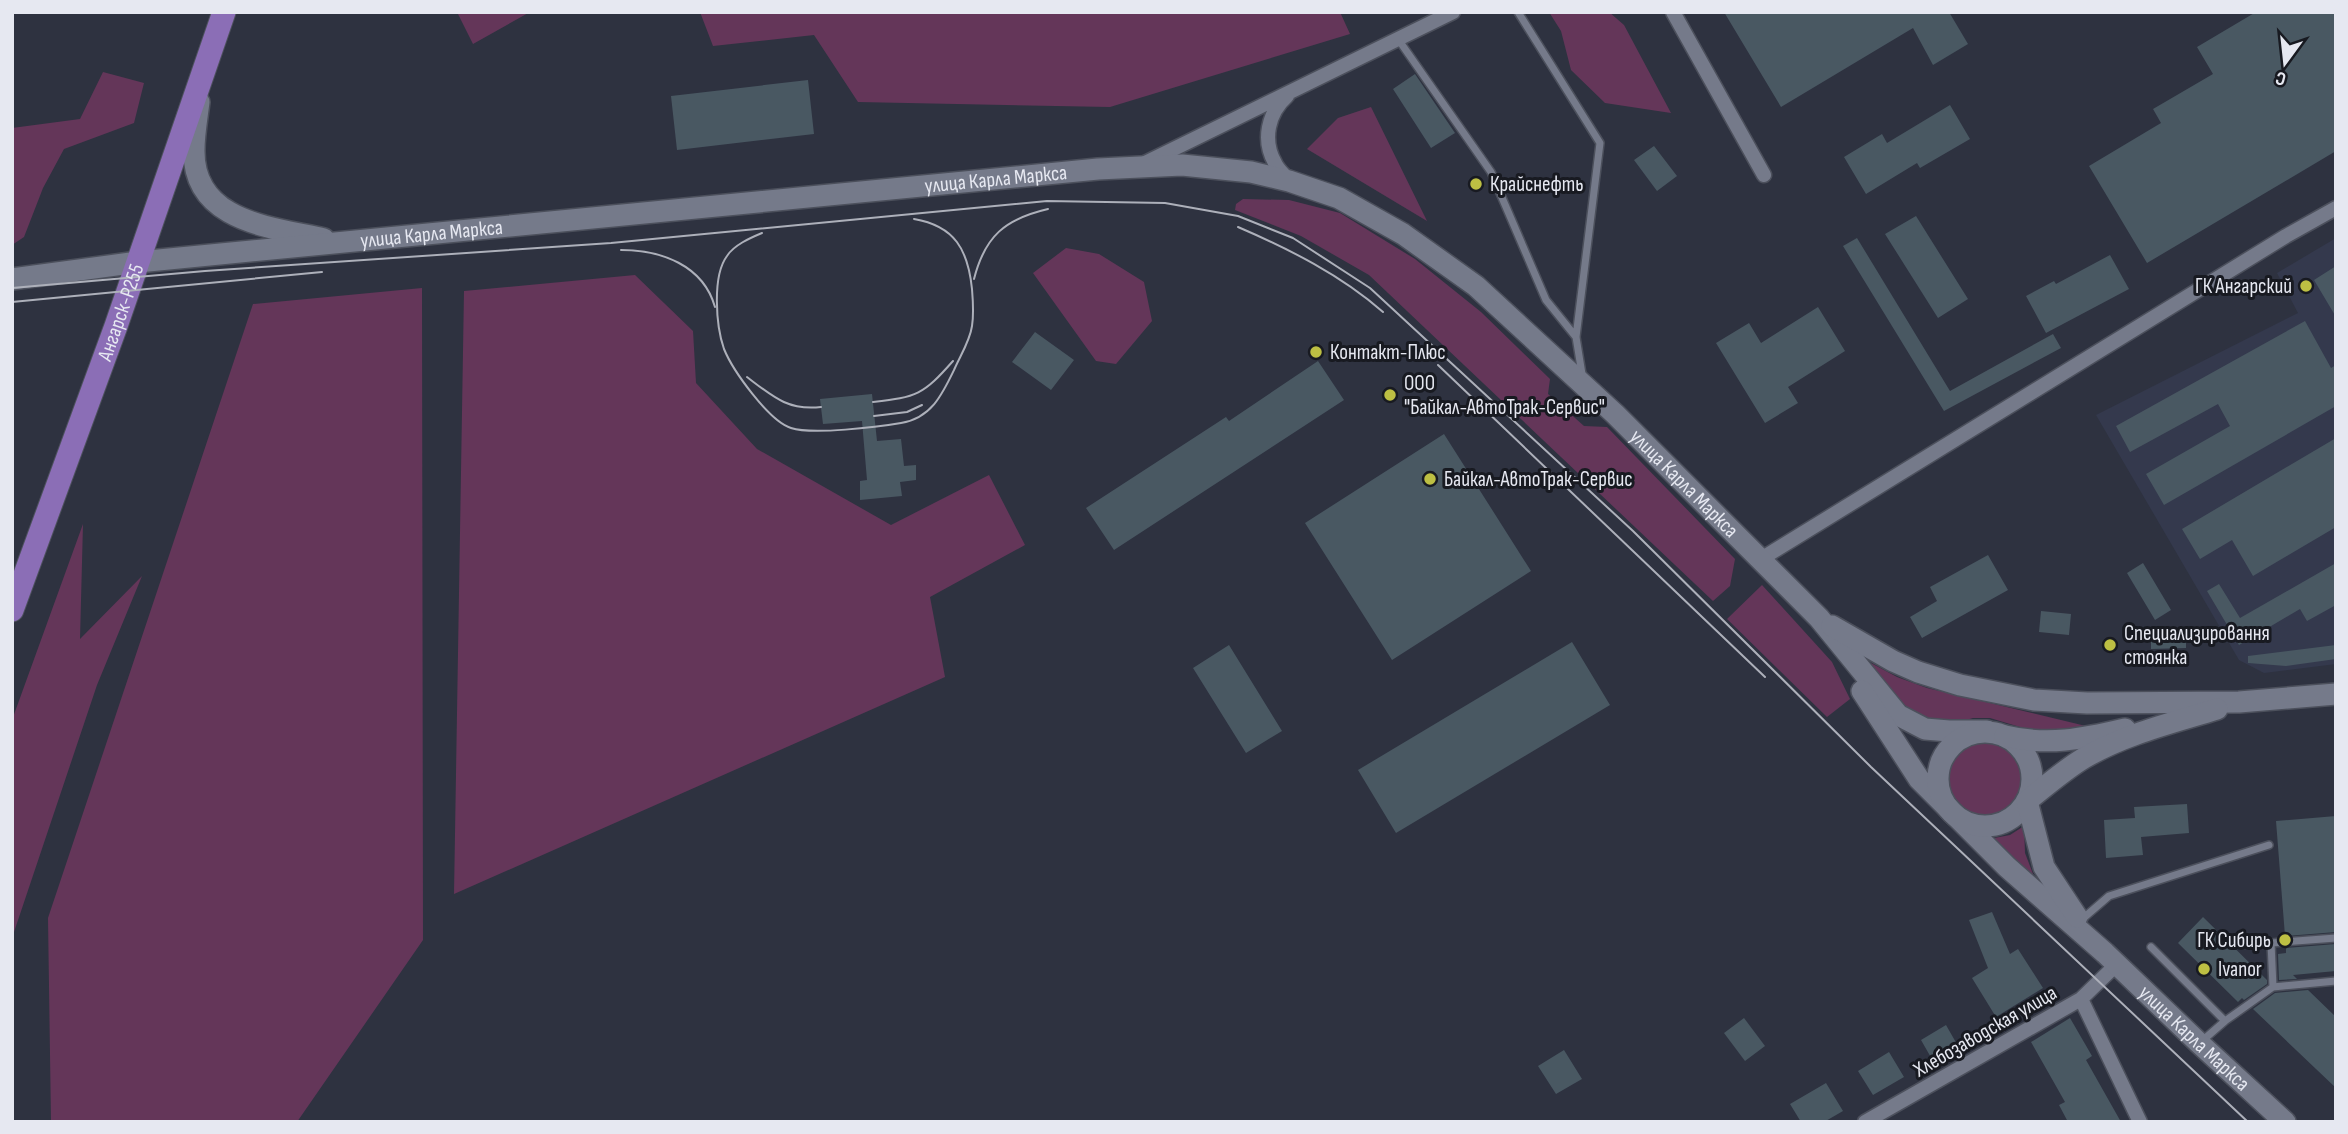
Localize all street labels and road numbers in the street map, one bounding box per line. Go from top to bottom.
street label: улица Карла Маркса [924,160,1068,199]
street label: улица Карла Маркса [359,215,504,253]
street label: Ангарск-Р255 [92,261,149,365]
street label: улица Карла Маркса [1625,424,1743,543]
street label: Хлебозаводская улица [1908,980,2061,1083]
street label: улица Карла Маркса [2133,980,2255,1096]

